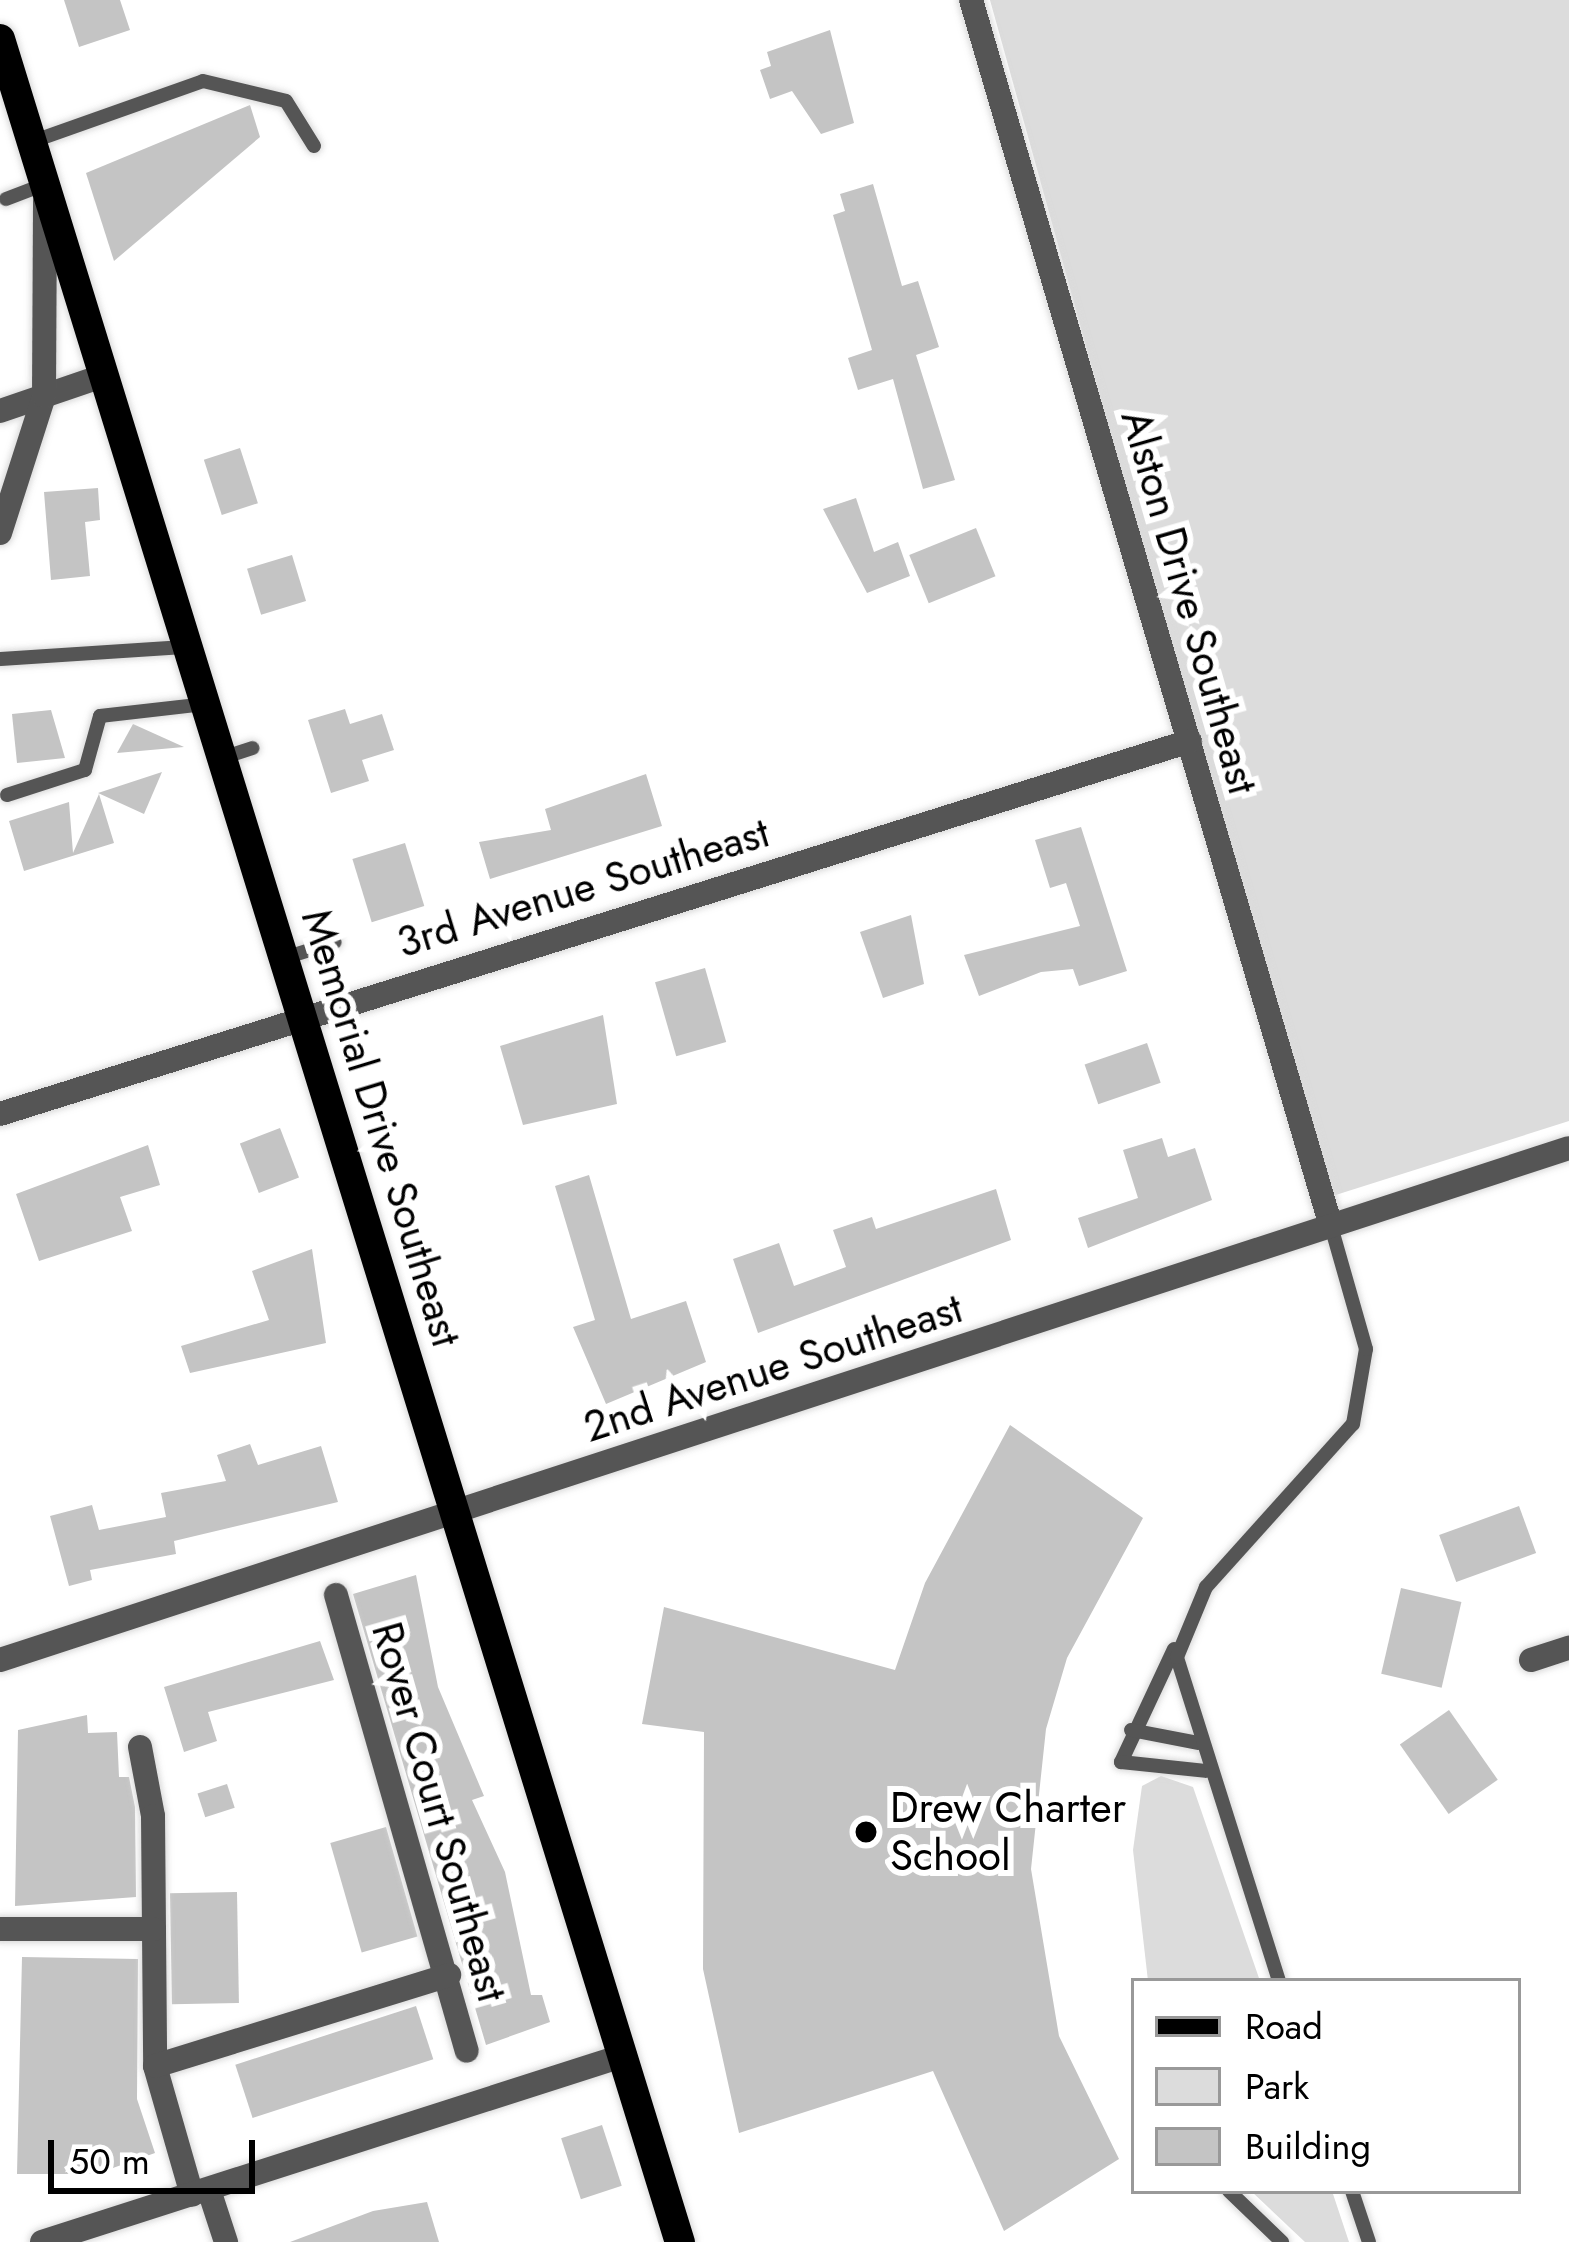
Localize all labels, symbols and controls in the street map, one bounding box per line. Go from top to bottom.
street label: Alston Drive Southeast [1110,404,1268,800]
street label: 3rd Avenue Southeast [391,807,775,969]
street label: Memorial Drive Southeast [291,904,471,1352]
street label: 2nd Avenue Southeast [577,1283,969,1453]
street label: Rover Court Southeast [361,1617,517,2007]
place label: Drew Charter School [890,1783,1126,1882]
marker: Drew Charter School [853,1819,879,1845]
legend [1131,1978,1521,2194]
text: Road [1245,2000,1323,2052]
text: Park [1245,2060,1309,2112]
scale bar [54,2116,261,2190]
text: Building [1245,2120,1371,2172]
text: 50 m [69,2135,150,2187]

